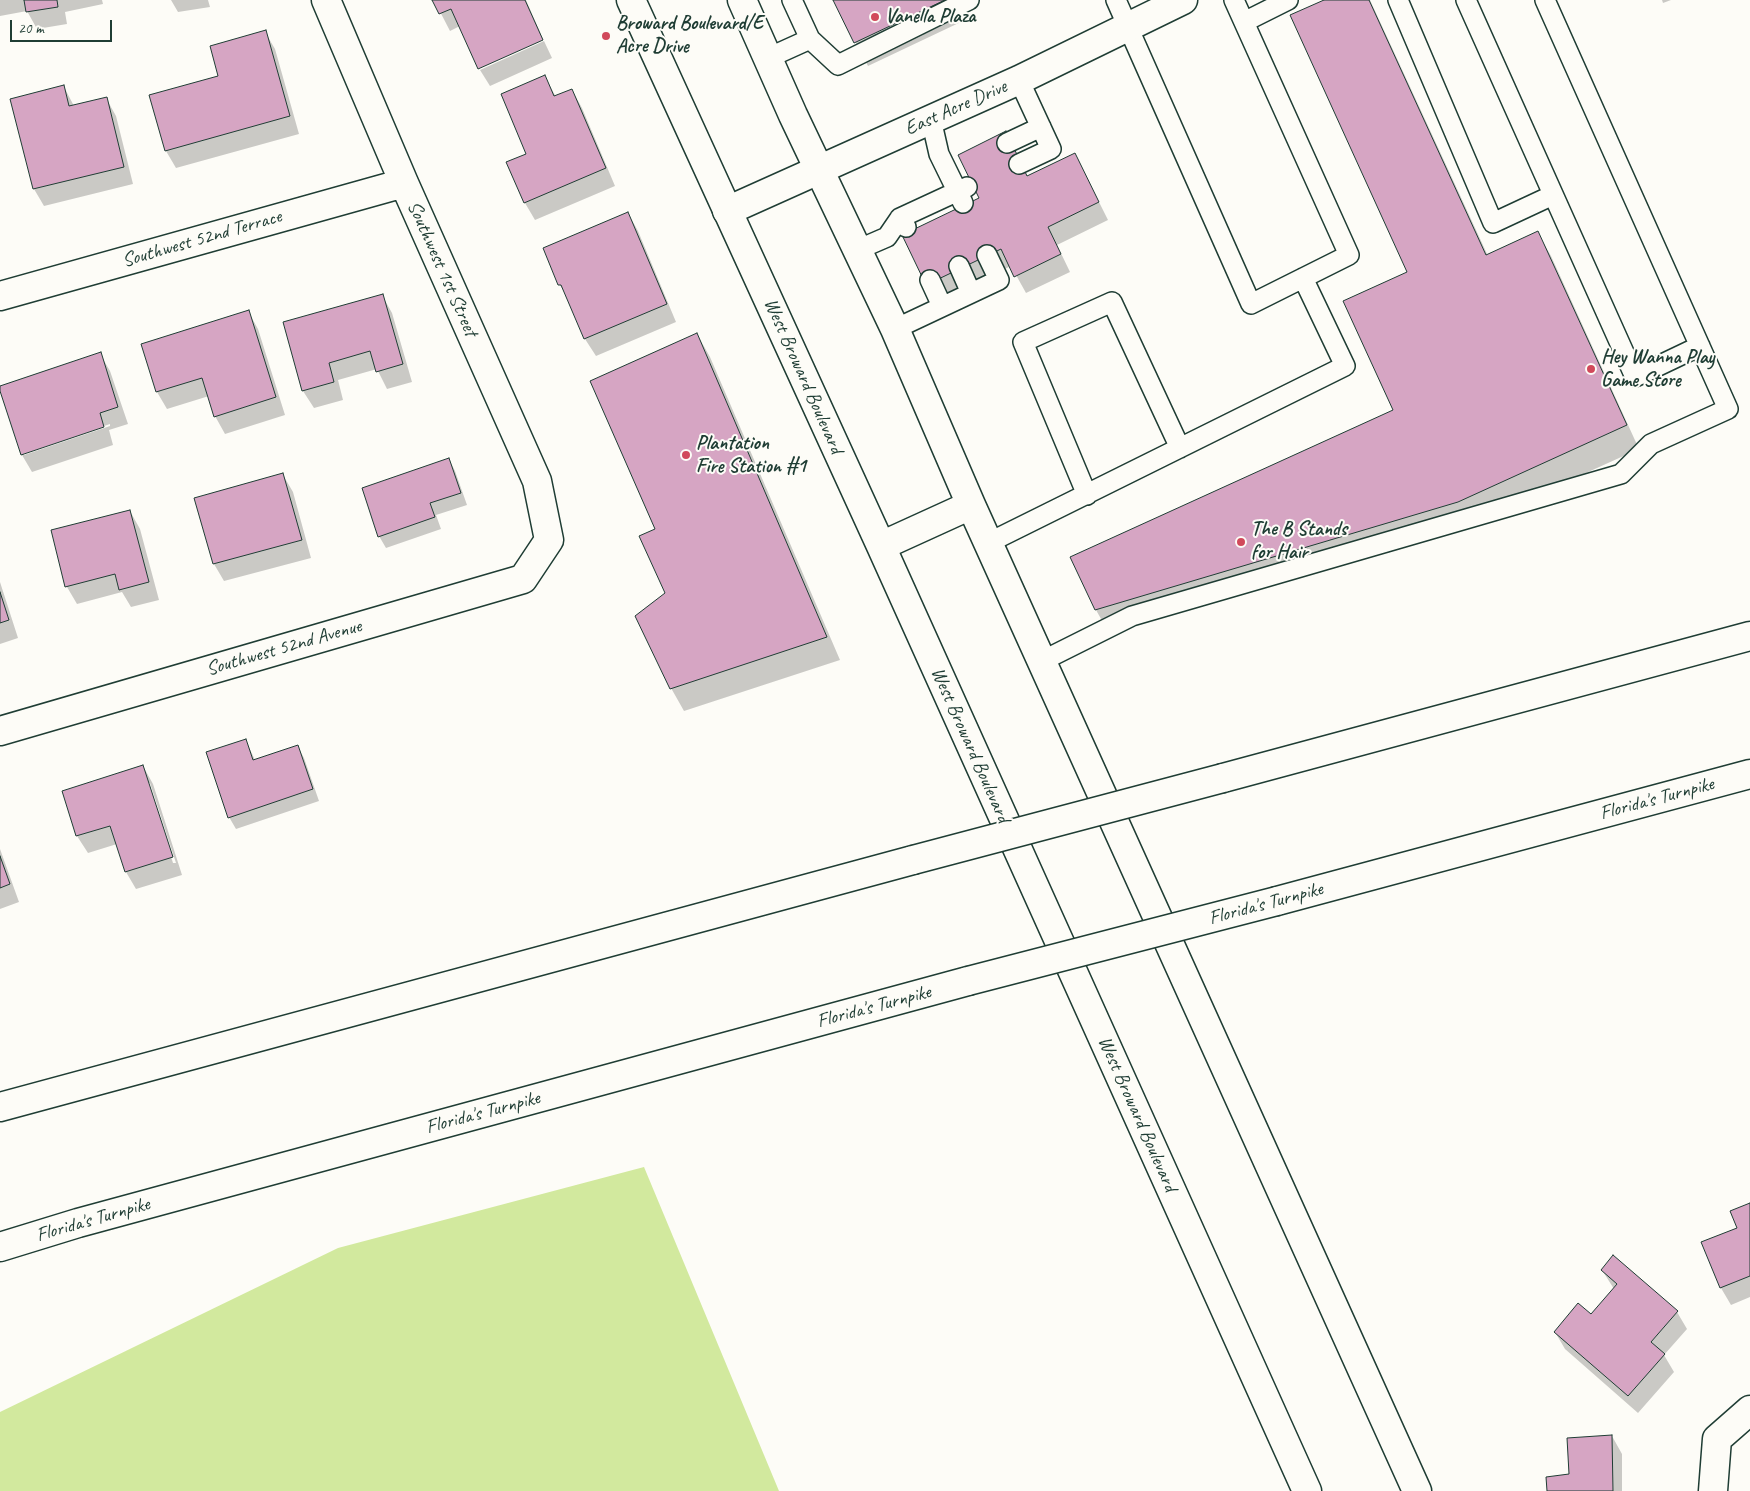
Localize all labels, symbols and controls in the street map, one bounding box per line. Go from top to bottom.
place label: Vanella Plaza [885,5,975,29]
scale bar [12,10,115,42]
marker: Vanella Plaza [869,11,881,23]
place label: Broward Boulevard/E Acre Drive [616,12,763,59]
text: 20 m [18,19,44,38]
marker: Broward Boulevard/E Acre Drive [600,30,612,42]
street label: East Acre Drive [901,75,1011,141]
street label: Southwest 1st Street [401,198,483,340]
street label: Southwest 52nd Terrace [120,205,284,273]
street label: West Broward Boulevard [758,295,848,457]
place label: Hey Wanna Play Game Store [1601,346,1714,393]
marker: Hey Wanna Play Game Store [1585,363,1597,375]
place label: Plantation Fire Station #1 [696,432,806,479]
marker: Plantation Fire Station #1 [680,449,692,461]
place label: The B Stands for Hair [1251,518,1347,565]
marker: The B Stands for Hair [1235,536,1247,548]
street label: Southwest 52nd Avenue [204,614,364,682]
street label: West Broward Boulevard [925,664,1015,826]
street label: Florida's Turnpike [1597,772,1717,826]
street label: Florida's Turnpike [1206,877,1326,931]
street label: Florida's Turnpike [814,980,934,1034]
street label: West Broward Boulevard [1092,1033,1182,1195]
street label: Florida's Turnpike [423,1086,543,1140]
street label: Florida's Turnpike [33,1192,153,1248]

